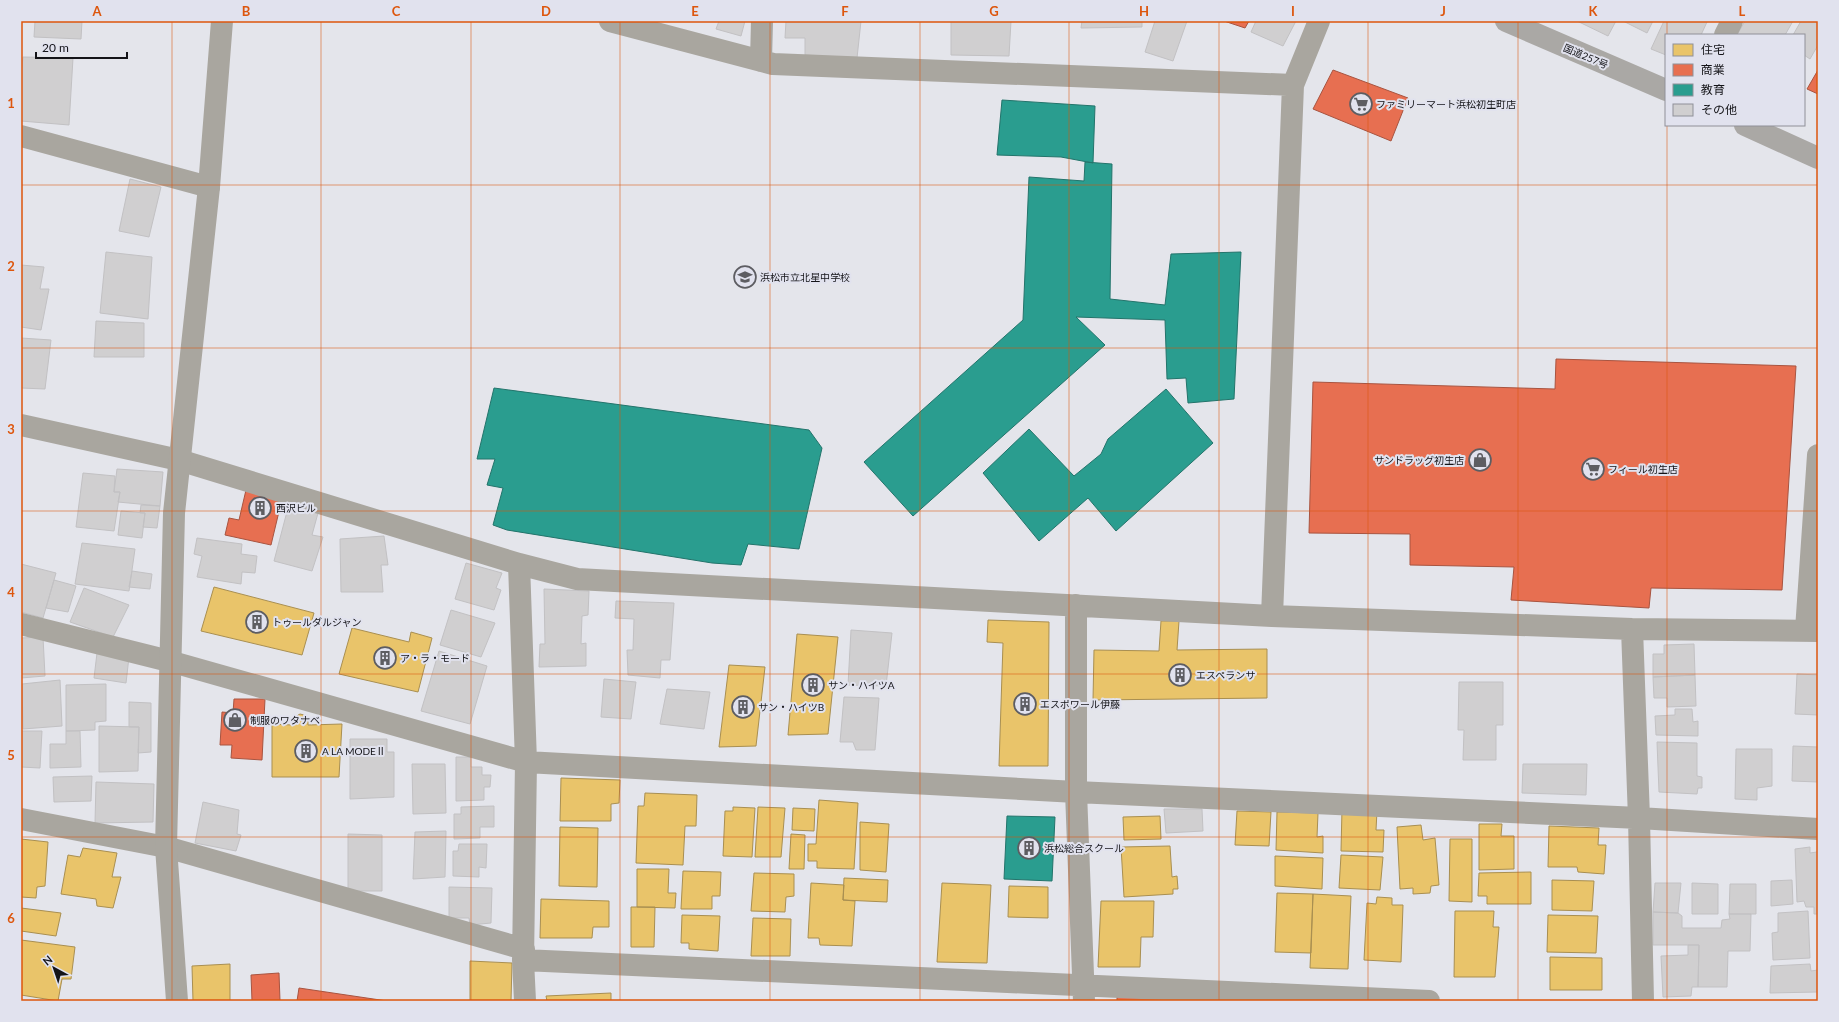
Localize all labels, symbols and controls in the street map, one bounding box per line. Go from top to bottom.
text: A [91,3,102,19]
text: B [242,3,251,19]
text: C [392,3,401,19]
text: D [541,3,551,19]
text: E [691,3,699,19]
text: F [841,3,849,19]
text: G [989,3,999,19]
text: H [1139,3,1149,19]
text: I [1291,3,1295,19]
text: J [1440,3,1446,19]
text: K [1589,3,1599,19]
text: L [1739,3,1746,19]
scale bar [36,34,127,60]
legend [1665,34,1805,126]
text: 20 m [42,40,69,55]
street label: 国道257号 [1562,41,1610,71]
text: 住宅 [1701,42,1725,57]
text: 商業 [1701,62,1725,77]
text: 教育 [1701,82,1725,97]
supermarket icon: ファミリーマート浜松初生町店 [1348,91,1374,117]
text: 1 [7,95,15,111]
place label: ファミリーマート浜松初生町店 [1376,98,1516,110]
text: その他 [1701,102,1737,117]
text: 2 [7,258,15,274]
school or university icon: 浜松市立北星中学校 [732,264,758,290]
place label: 浜松市立北星中学校 [760,271,850,283]
text: 3 [7,421,15,437]
shop icon: サンドラッグ初生店 [1467,447,1493,473]
place label: サンドラッグ初生店 [1374,454,1464,466]
supermarket icon: フィール初生店 [1580,456,1606,482]
place label: フィール初生店 [1608,463,1678,475]
building icon: 西沢ビル [247,495,273,521]
place label: 西沢ビル [276,502,316,514]
text: 4 [7,584,15,600]
building icon: トゥールダルジャン [244,609,270,635]
place label: トゥールダルジャン [272,616,362,628]
building icon: ア・ラ・モード [372,645,398,671]
place label: ア・ラ・モード [400,652,470,664]
building icon: エスペランサ [1167,662,1193,688]
place label: エスペランサ [1196,669,1255,681]
building icon: サン・ハイツA [800,672,826,698]
place label: サン・ハイツA [828,679,895,691]
building icon: エスポワール伊藤 [1012,691,1038,717]
building icon: サン・ハイツB [730,694,756,720]
place label: エスポワール伊藤 [1040,698,1120,710]
place label: サン・ハイツB [758,701,824,713]
shop icon: 制服のワタナベ [222,707,248,733]
place label: 制服のワタナベ [250,714,320,726]
building icon: A LA MODEⅡ [293,738,319,764]
place label: A LA MODEⅡ [322,745,386,757]
text: 5 [7,747,15,763]
building icon: 浜松総合スクール [1016,835,1042,861]
place label: 浜松総合スクール [1044,842,1124,854]
text: 6 [7,910,15,926]
north arrow [34,948,74,988]
text: N [40,952,55,968]

